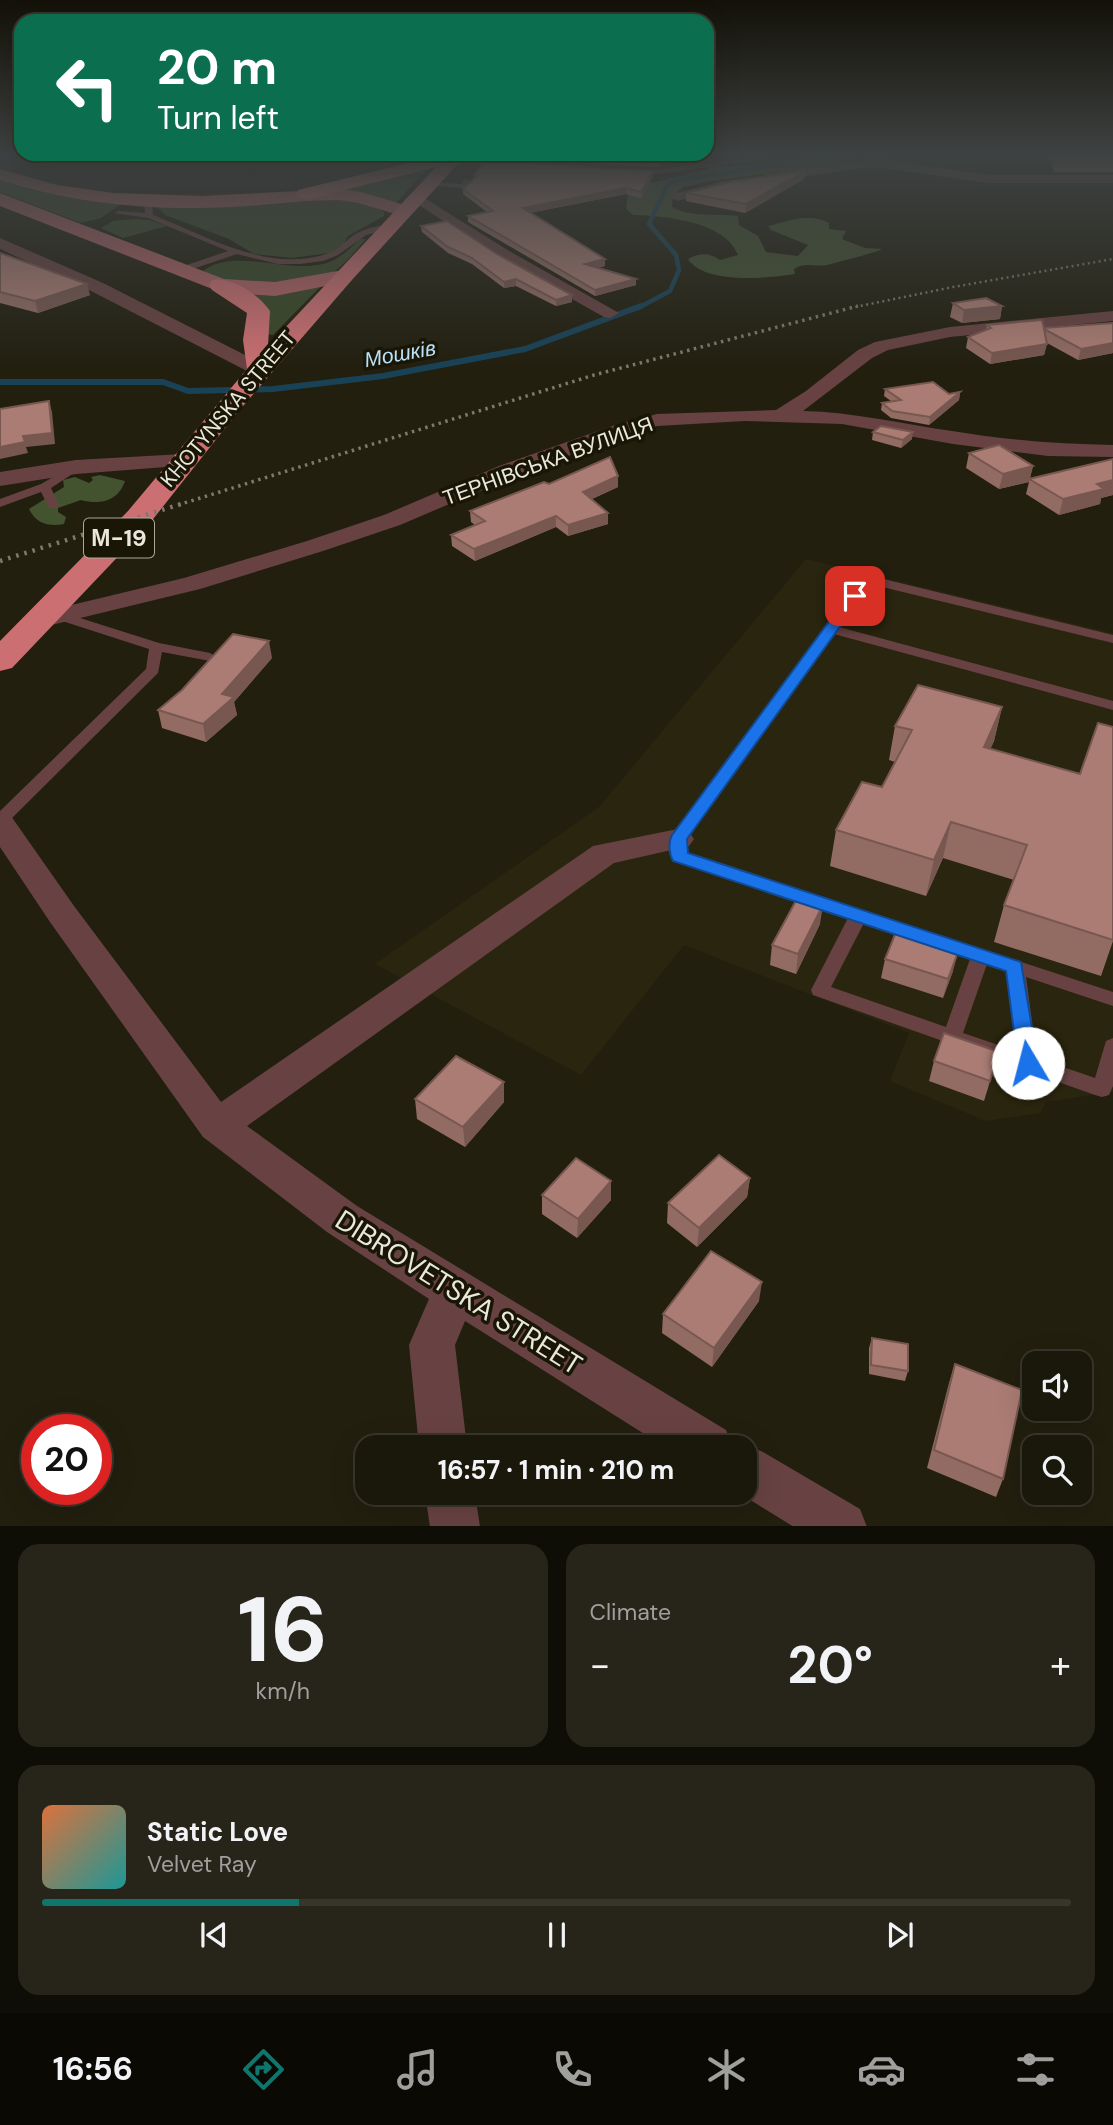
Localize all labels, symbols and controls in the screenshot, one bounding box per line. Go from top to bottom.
text: 20 m [157,35,277,99]
icon: left [42,42,133,133]
text: Turn left [157,97,279,139]
street label: KHOTYNSKA STREET [154,325,302,493]
water label: Мошків [362,334,438,374]
street label: ТЕРНІВСЬКА ВУЛИЦЯ [439,410,657,512]
road number: М-19 [84,518,154,558]
pin [825,566,885,626]
icon: arrive [836,577,874,615]
position arrow [991,1026,1065,1100]
street label: DIBROVETSKA STREET [328,1201,589,1383]
map controls [1022,1351,1092,1505]
button: sound [1022,1351,1092,1421]
speed limit sign: 20 [21,1414,112,1505]
button: search [1022,1435,1092,1505]
text: 16:57 · 1 min · 210 m [438,1453,674,1487]
text: 16 [237,1571,328,1689]
text: Climate [590,1597,671,1627]
text: 20° [788,1631,873,1699]
text: − [590,1640,610,1690]
text: + [1050,1640,1071,1690]
text: km/h [256,1676,310,1706]
text: Static Love [147,1815,288,1849]
text: Velvet Ray [147,1849,257,1879]
icon: previous [195,1916,233,1954]
icon: pause [538,1916,576,1954]
icon: next [881,1916,919,1954]
icon: directions [239,2045,288,2094]
icon: music [393,2045,442,2094]
icon: phone [548,2045,597,2094]
icon: climate [702,2045,751,2094]
icon: car [857,2045,906,2094]
icon: filters [1011,2045,1060,2094]
text: 16:56 [53,2048,133,2090]

